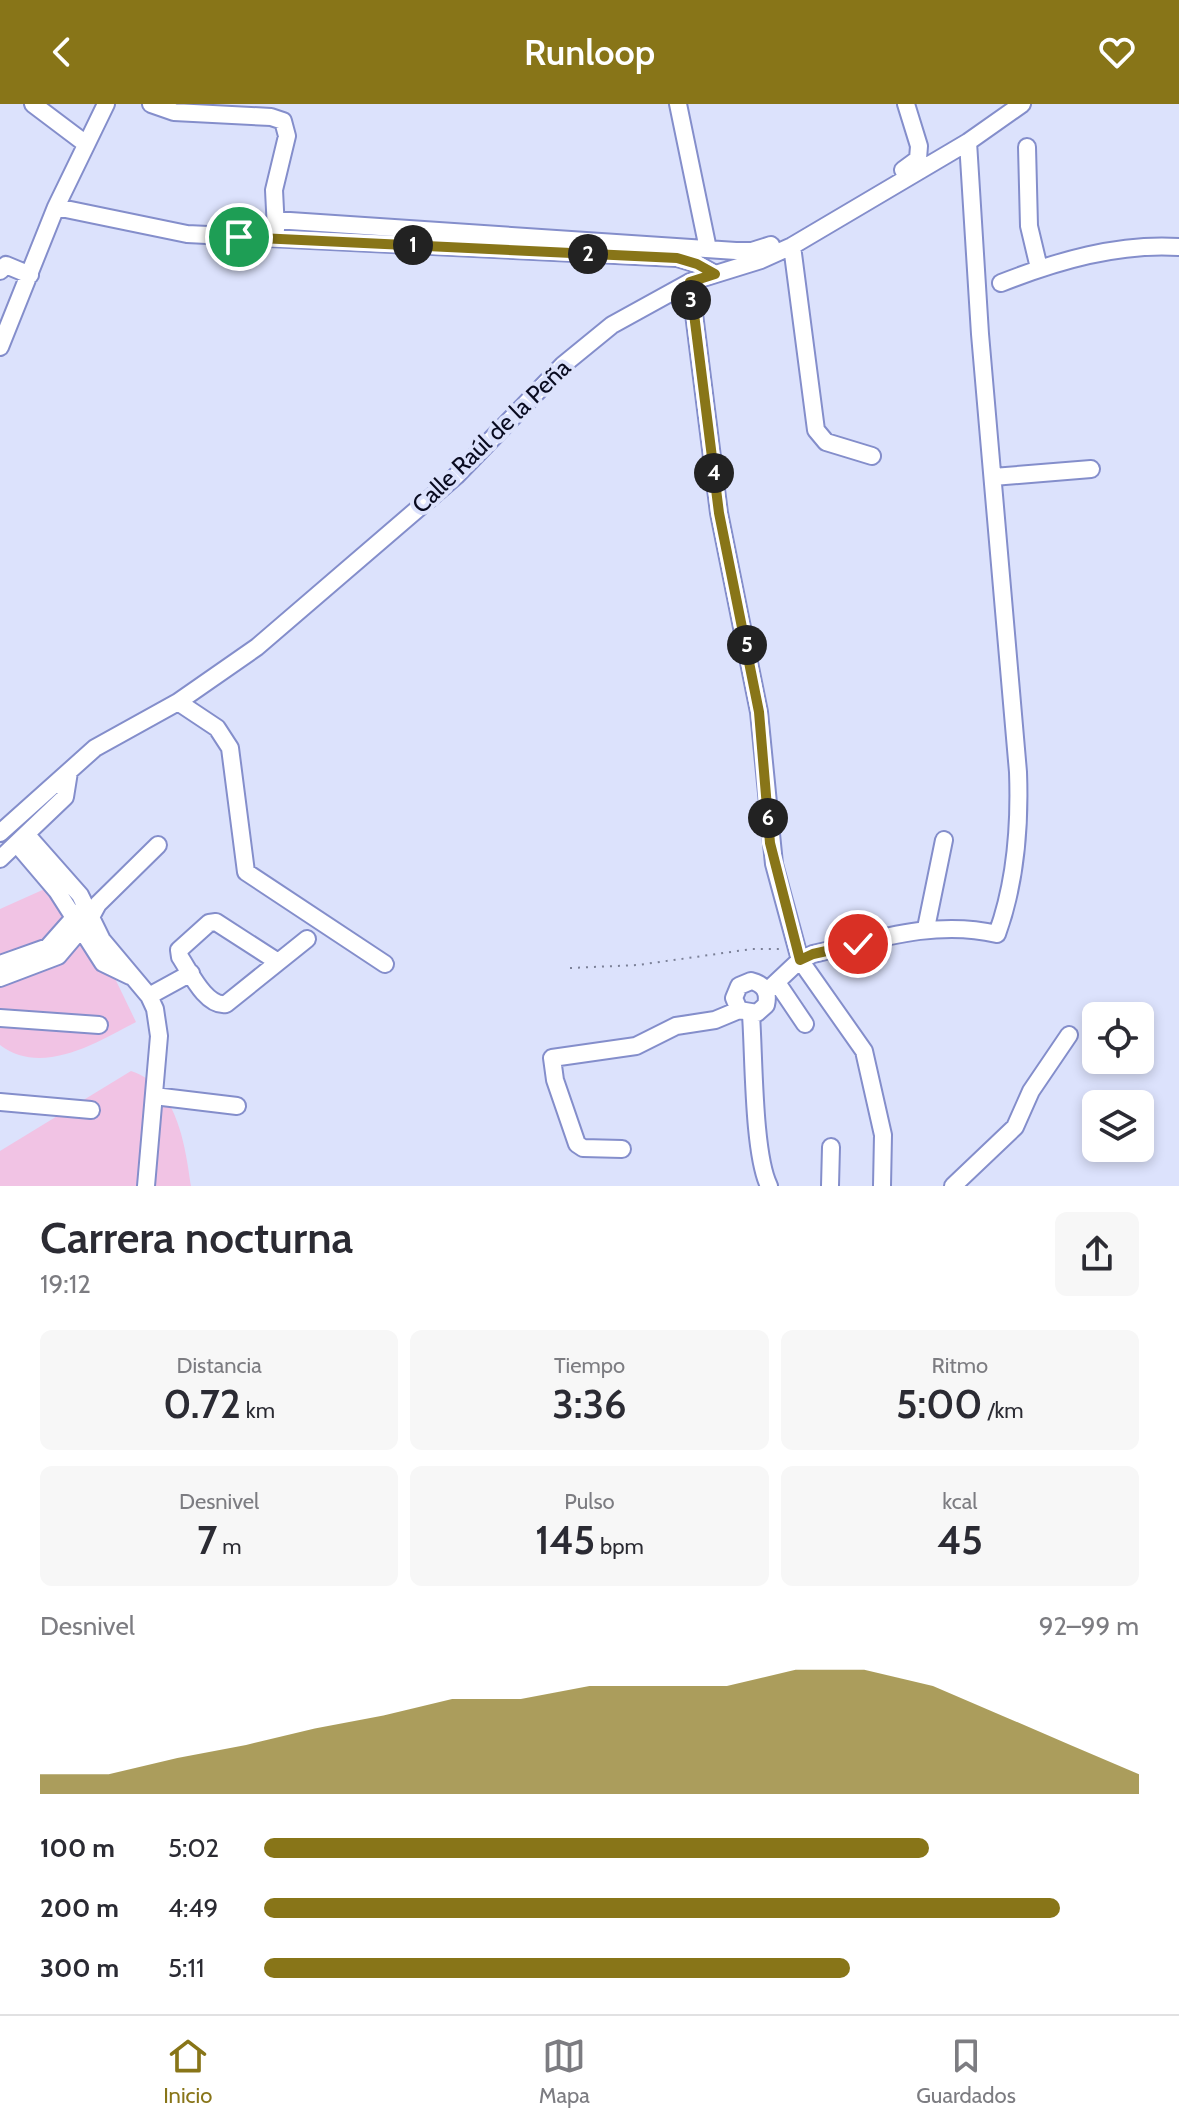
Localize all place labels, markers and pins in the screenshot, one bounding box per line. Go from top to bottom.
pin [205,203,273,271]
pin: 1 [393,225,433,265]
pin: 2 [568,234,608,274]
pin: 3 [671,280,711,320]
pin: 4 [694,453,734,493]
pin: 5 [727,625,767,665]
pin: 6 [748,798,788,838]
pin [824,910,892,978]

